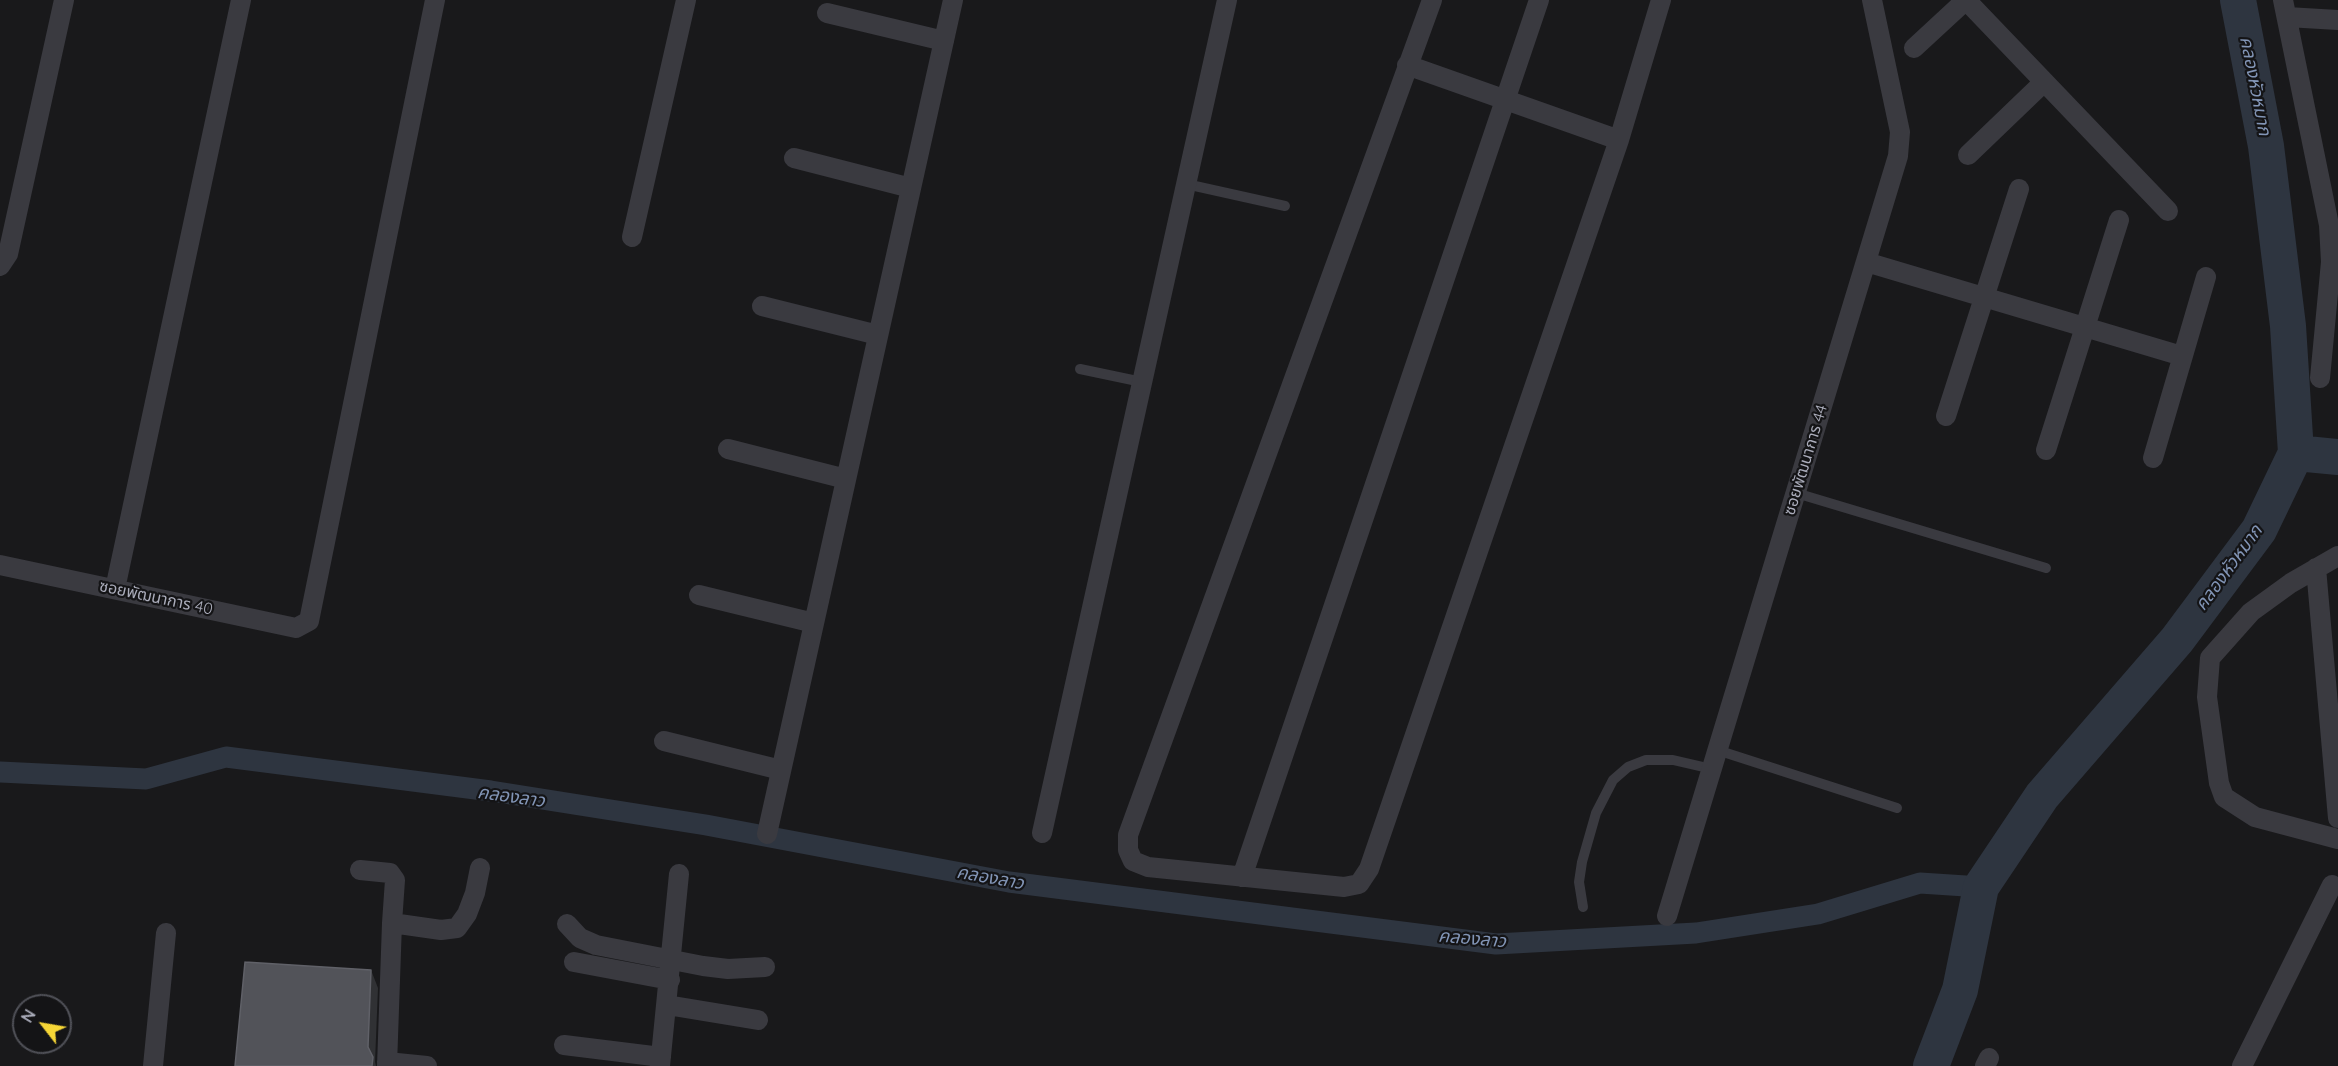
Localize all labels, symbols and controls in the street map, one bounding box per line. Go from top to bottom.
water label: คลองหัวหมาก [2235,35,2275,137]
street label: ซอยพัฒนาการ 44 [1780,402,1832,518]
water label: คลองหัวหมาก [2191,521,2267,615]
street label: ซอยพัฒนาการ 40 [97,577,215,619]
water label: คลองลาว [476,782,546,812]
water label: คลองลาว [955,861,1025,895]
water label: คลองลาว [1437,925,1507,953]
north arrow [12,994,72,1054]
text: N [17,1006,40,1026]

